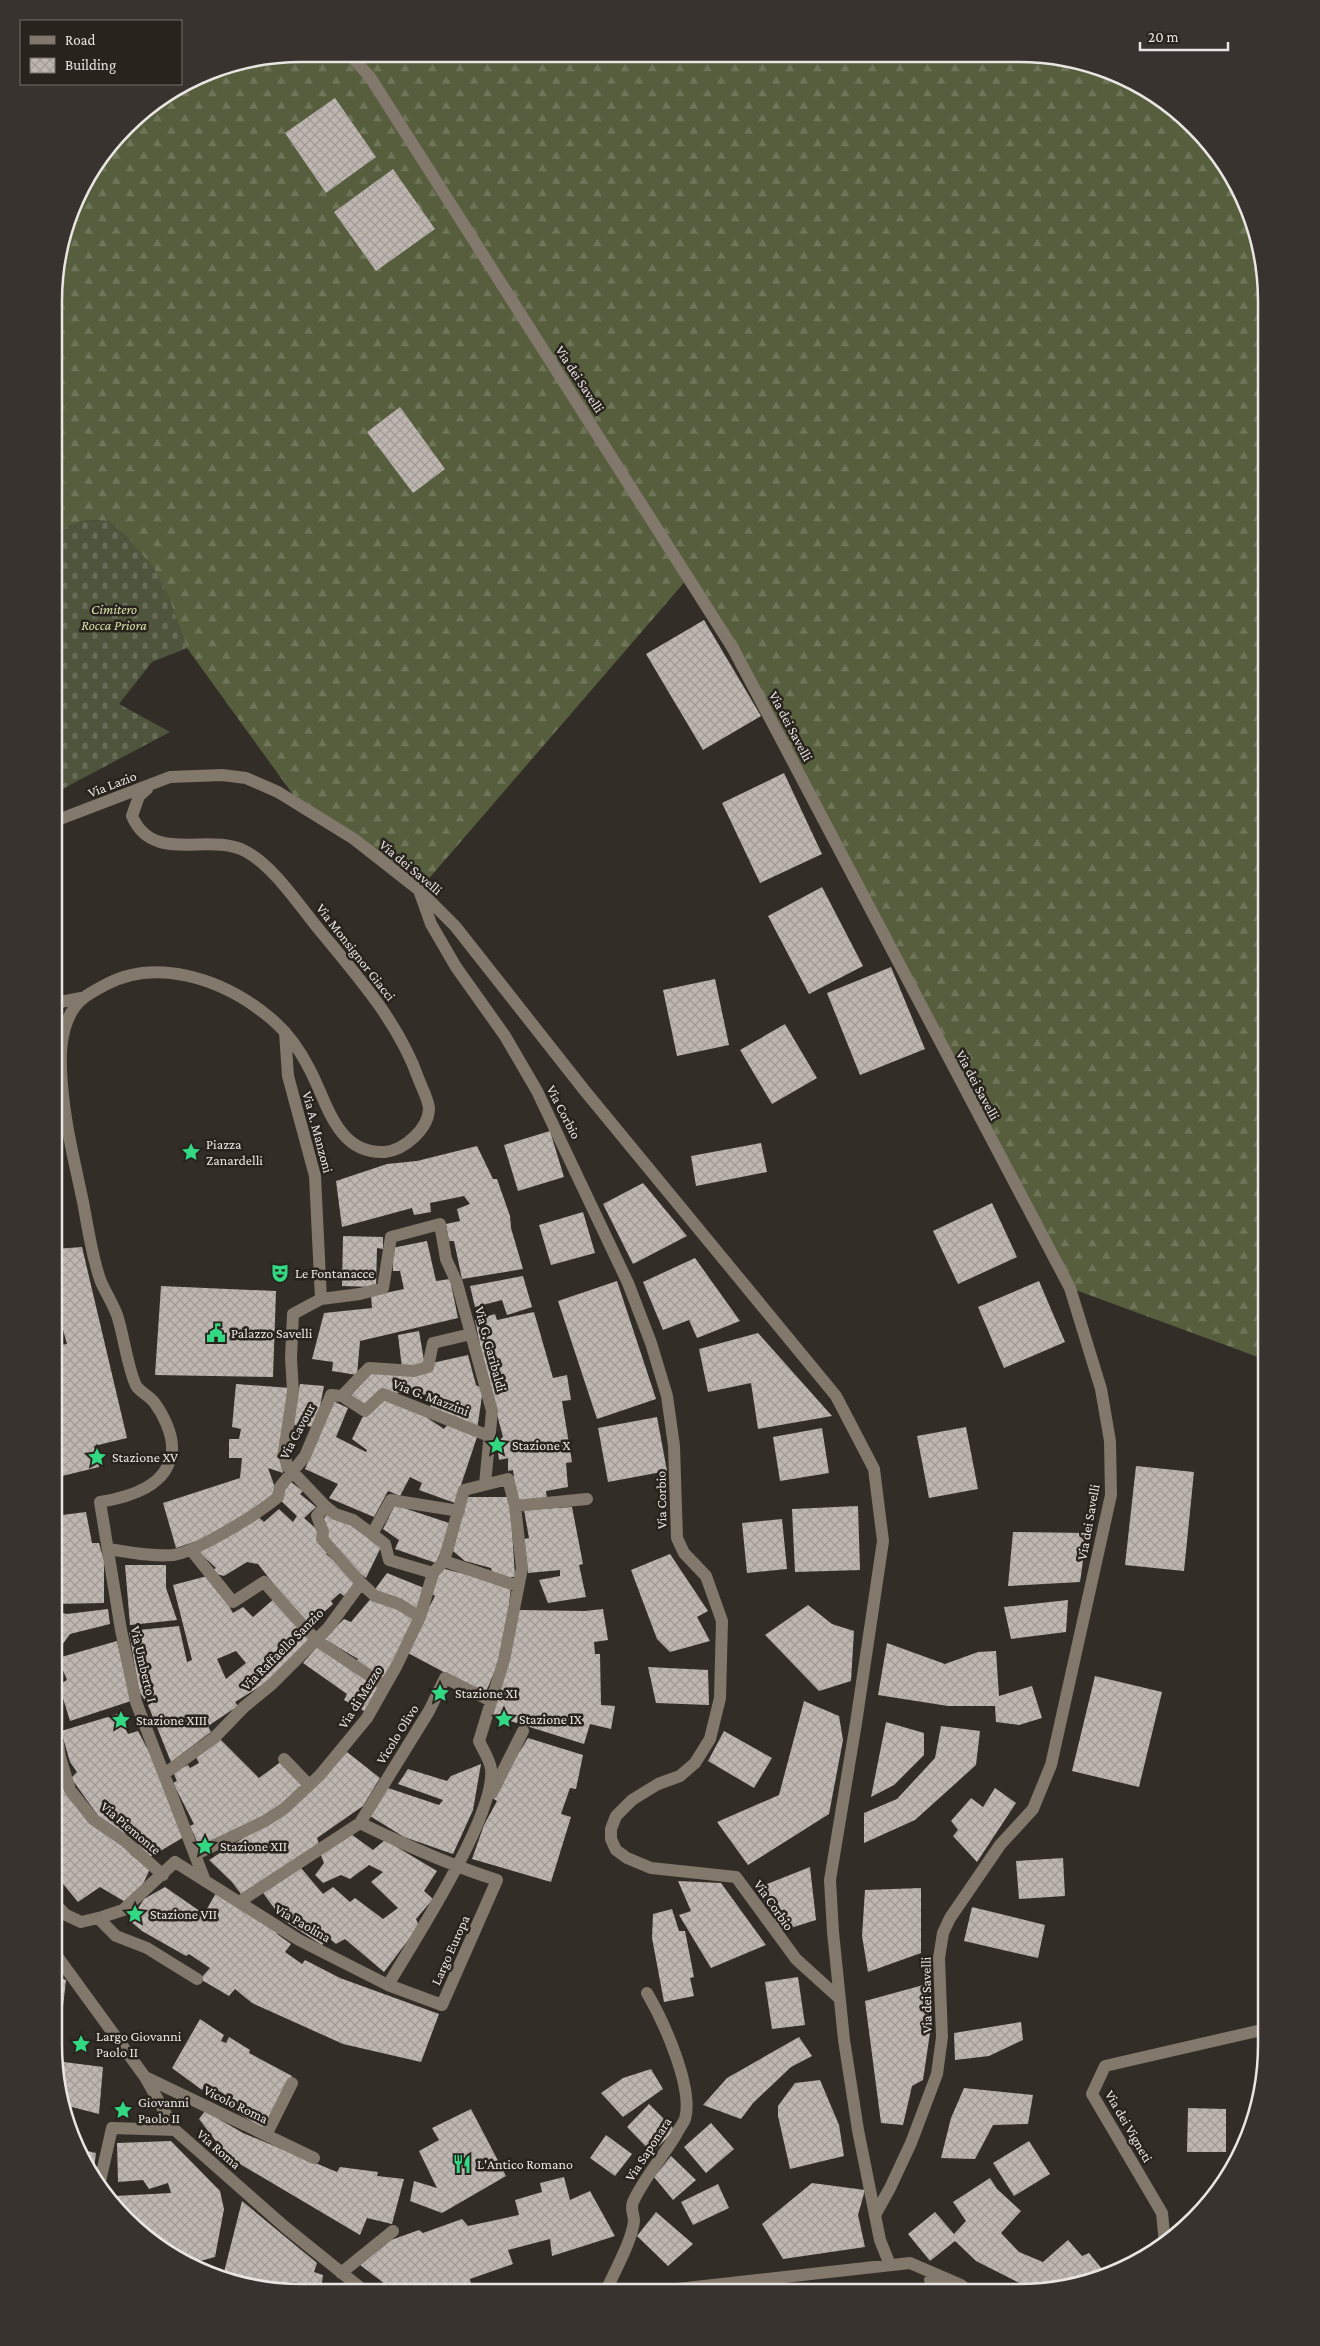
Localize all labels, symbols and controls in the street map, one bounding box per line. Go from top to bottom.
legend [20,20,182,85]
scale bar [1140,20,1228,52]
text: 20 m [1148,29,1179,45]
text: Road [65,32,96,48]
text: Building [65,57,116,74]
street label: Via dei Savelli [552,342,608,416]
park label: Cimitero Rocca Priora [81,601,147,633]
street label: Via dei Savelli [766,688,816,764]
street label: Via Lazio [86,767,139,801]
street label: Via dei Savelli [376,836,446,898]
street label: Via Monsignor Giacci [313,900,399,1004]
street label: Via dei Savelli [953,1047,1003,1123]
street label: Via Corbio [544,1082,584,1142]
street label: Via A. Manzoni [299,1089,337,1175]
place label: Piazza Zanardelli [206,1136,263,1168]
place icon: Piazza Zanardelli [180,1141,202,1163]
theatre icon: Le Fontanacce [269,1262,291,1284]
place label: Le Fontanacce [295,1265,375,1281]
street label: Via G. Garibaldi [472,1305,510,1394]
public building icon: Palazzo Savelli [205,1322,227,1344]
place label: Palazzo Savelli [231,1325,313,1341]
street label: Via G. Mazzini [391,1375,472,1419]
street label: Via Cavour [276,1400,318,1462]
place icon: Stazione X [486,1434,508,1456]
place label: Stazione X [512,1437,570,1453]
place icon: Stazione XV [86,1446,108,1468]
place label: Stazione XV [112,1449,178,1465]
street label: Via Corbio [652,1471,670,1529]
street label: Via dei Savelli [1073,1482,1103,1561]
street label: Via Raffaello Sanzio [238,1605,326,1693]
street label: Via Umberto I [127,1624,161,1704]
street label: Via di Mezzo [334,1663,386,1731]
place icon: Stazione XI [429,1682,451,1704]
place label: Stazione XI [455,1685,518,1701]
street label: Vicolo Olivo [372,1701,422,1767]
place icon: Stazione IX [493,1708,515,1730]
place icon: Stazione XIII [110,1709,132,1731]
place label: Stazione IX [519,1711,582,1727]
place label: Stazione XIII [136,1712,207,1728]
street label: Via Piemonte [98,1798,164,1858]
place icon: Stazione XII [194,1835,216,1857]
place label: Stazione XII [220,1838,287,1854]
street label: Via Corbio [751,1876,797,1934]
street label: Via Paolina [272,1901,334,1946]
place icon: Stazione VII [124,1903,146,1925]
place label: Stazione VII [150,1906,217,1922]
street label: Largo Europa [427,1912,473,1987]
street label: Via dei Savelli [917,1956,935,2034]
place label: Largo Giovanni Paolo II [96,2028,182,2060]
place icon: Largo Giovanni Paolo II [70,2033,92,2055]
street label: Vicolo Roma [201,2082,271,2127]
street label: Via dei Vigneti [1102,2087,1156,2165]
place label: Giovanni Paolo II [138,2094,189,2126]
place icon: Giovanni Paolo II [112,2099,134,2121]
street label: Via Saponara [621,2114,675,2184]
street label: Via Roma [194,2126,245,2173]
restaurant icon: L'Antico Romano [451,2153,473,2175]
place label: L'Antico Romano [477,2156,573,2172]

